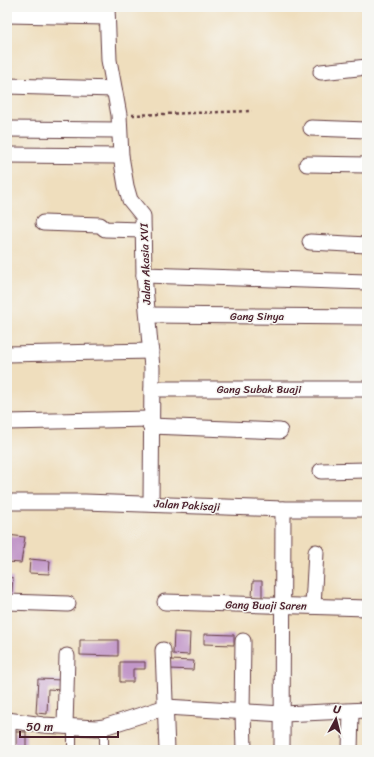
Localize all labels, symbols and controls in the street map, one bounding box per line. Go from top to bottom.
street label: Jalan Akasia XVI [135,222,156,306]
street label: Gang Sinya [230,307,284,326]
street label: Gang Subak Buaji [217,380,302,399]
street label: Jalan Pakisaji [152,494,221,517]
street label: Gang Buaji Saren [225,595,307,616]
north arrow [316,699,356,739]
text: U [332,700,343,720]
scale bar [20,713,118,739]
text: 50 m [26,716,53,738]

